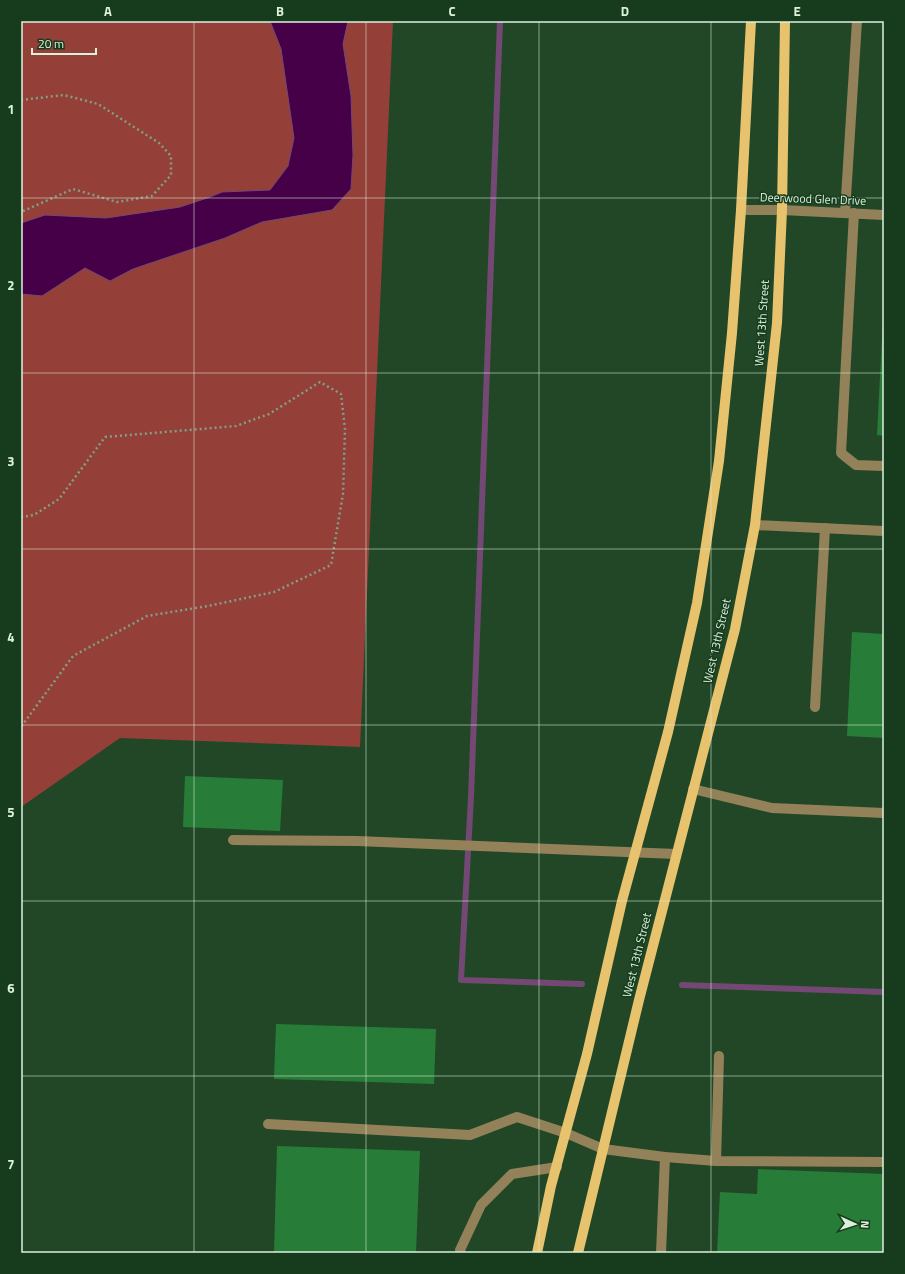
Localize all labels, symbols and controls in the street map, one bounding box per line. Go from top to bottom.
text: A [104,1,112,21]
text: B [276,1,284,21]
text: C [448,1,456,21]
text: D [621,1,629,21]
text: E [793,1,801,21]
scale bar [32,30,96,56]
text: 20 m [38,34,64,53]
text: 1 [7,99,15,119]
street label: Deerwood Glen Drive [760,187,866,210]
text: 2 [7,275,15,295]
street label: West 13th Street [749,278,774,367]
text: 3 [7,451,15,471]
street label: West 13th Street [698,596,736,685]
text: 4 [7,627,15,647]
text: 5 [7,802,15,822]
street label: West 13th Street [617,910,656,999]
text: 6 [7,978,15,998]
text: 7 [7,1154,15,1174]
north arrow [835,1204,875,1244]
text: N [857,1220,873,1229]

